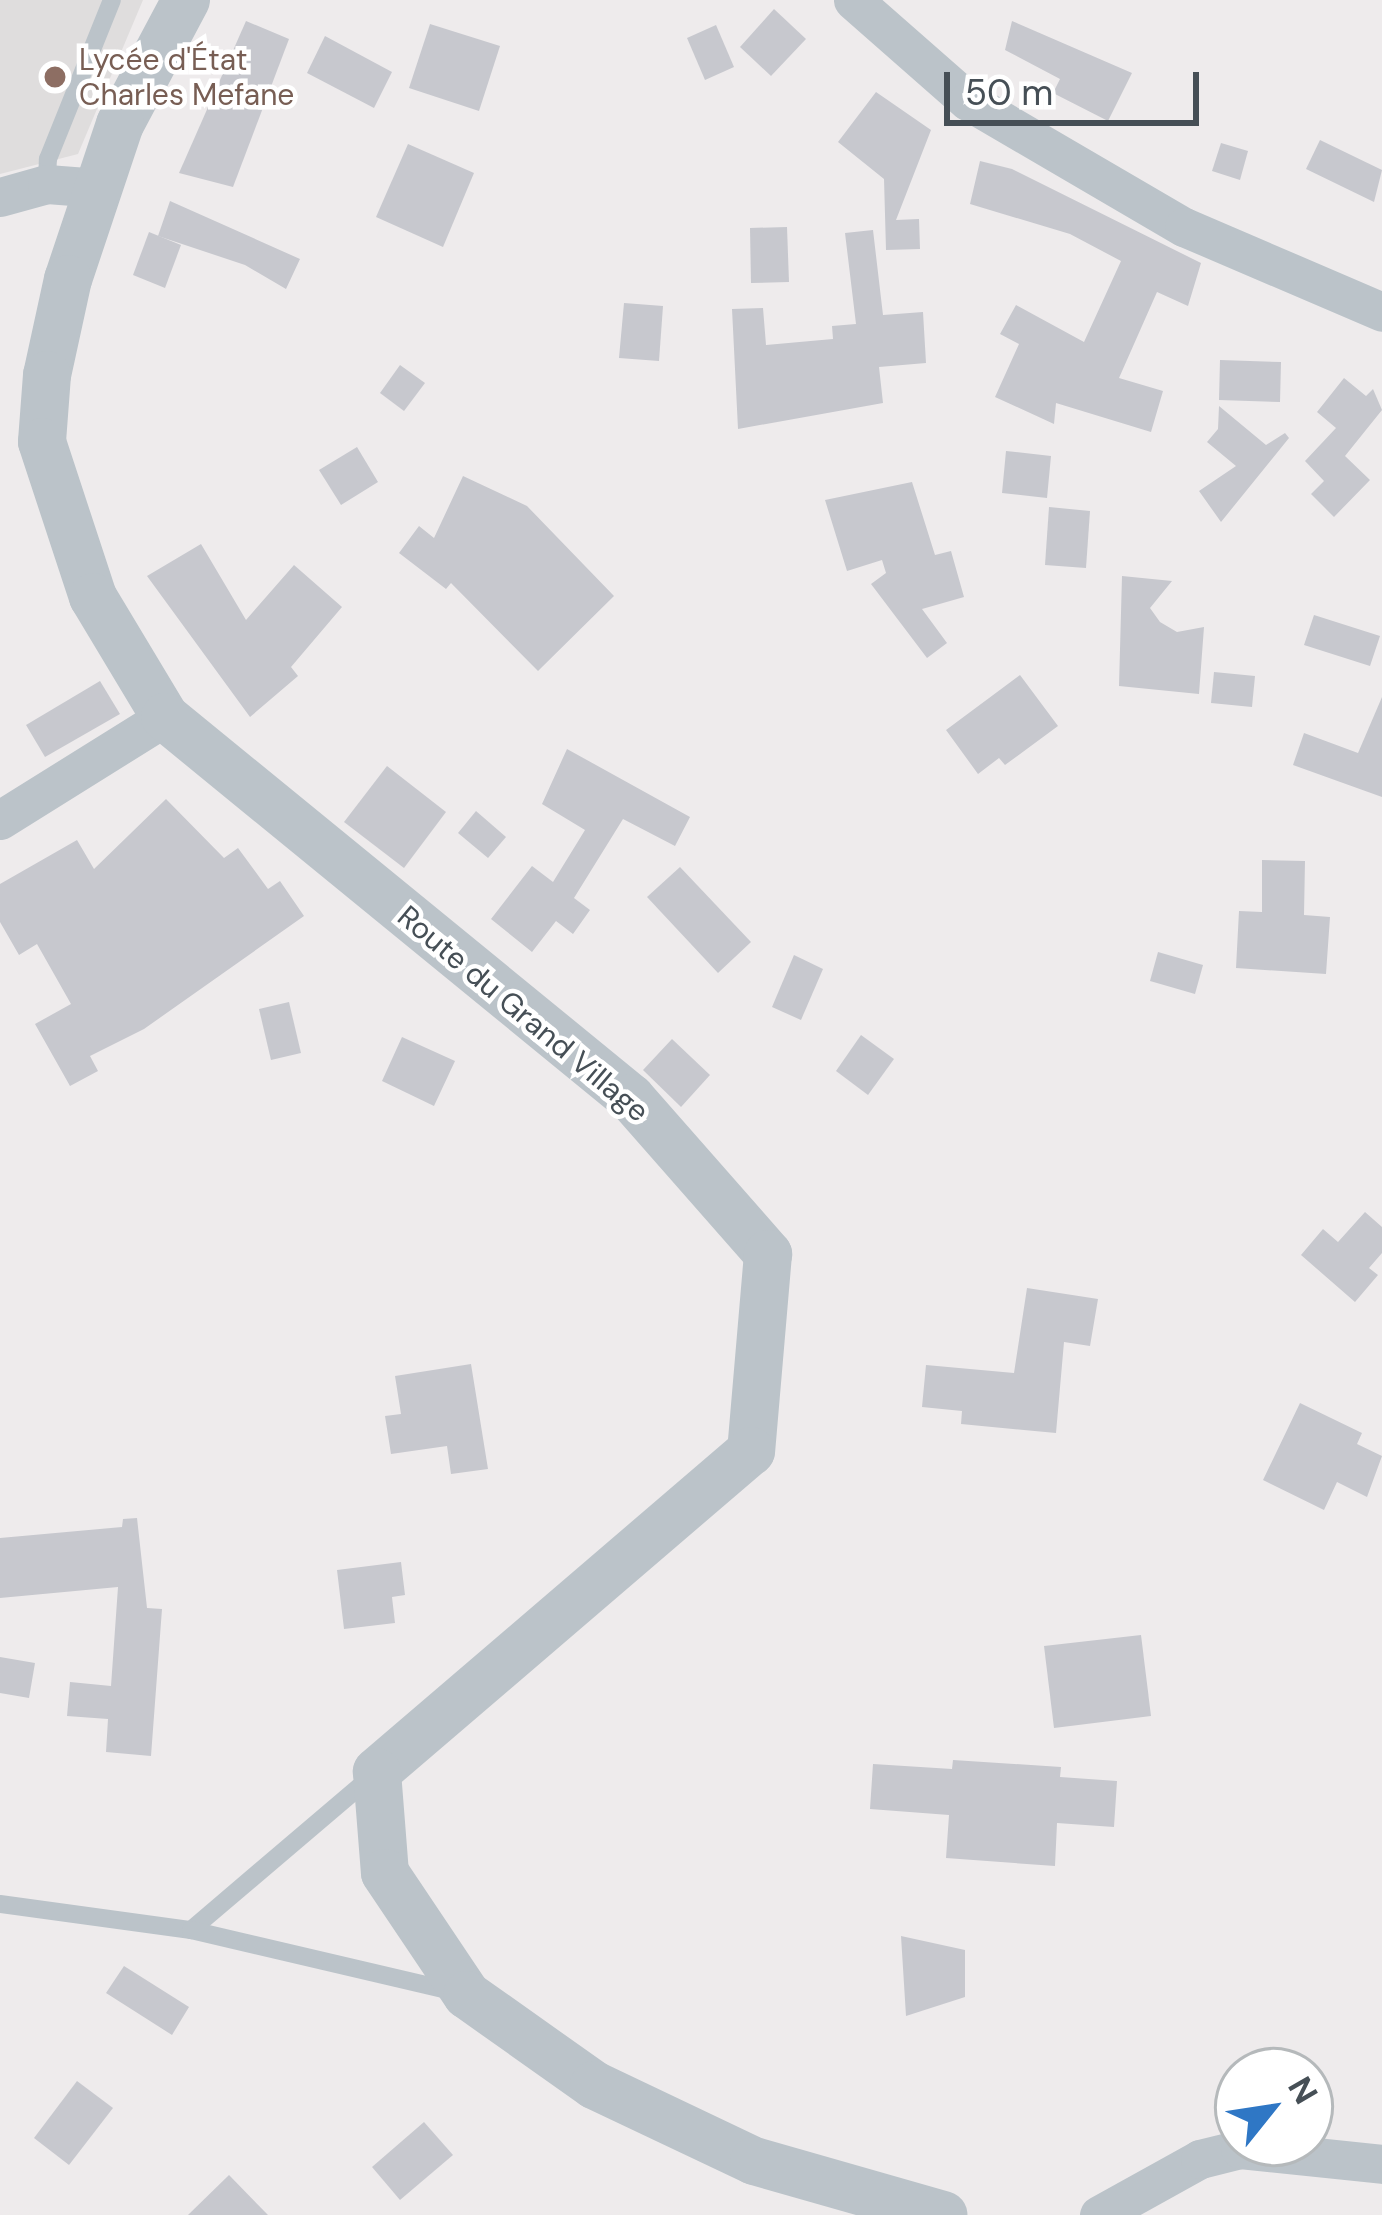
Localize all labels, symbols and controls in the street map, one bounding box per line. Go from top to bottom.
place label: Lycée d'État Charles Mefane [79,42,294,112]
scale bar [950,48,1205,122]
marker: Lycée d'État Charles Mefane [42,64,68,90]
text: 50 m [965,69,1053,116]
street label: Route du Grand Village [390,898,656,1130]
north arrow [1214,2047,1334,2167]
text: N [1278,2069,1328,2111]

